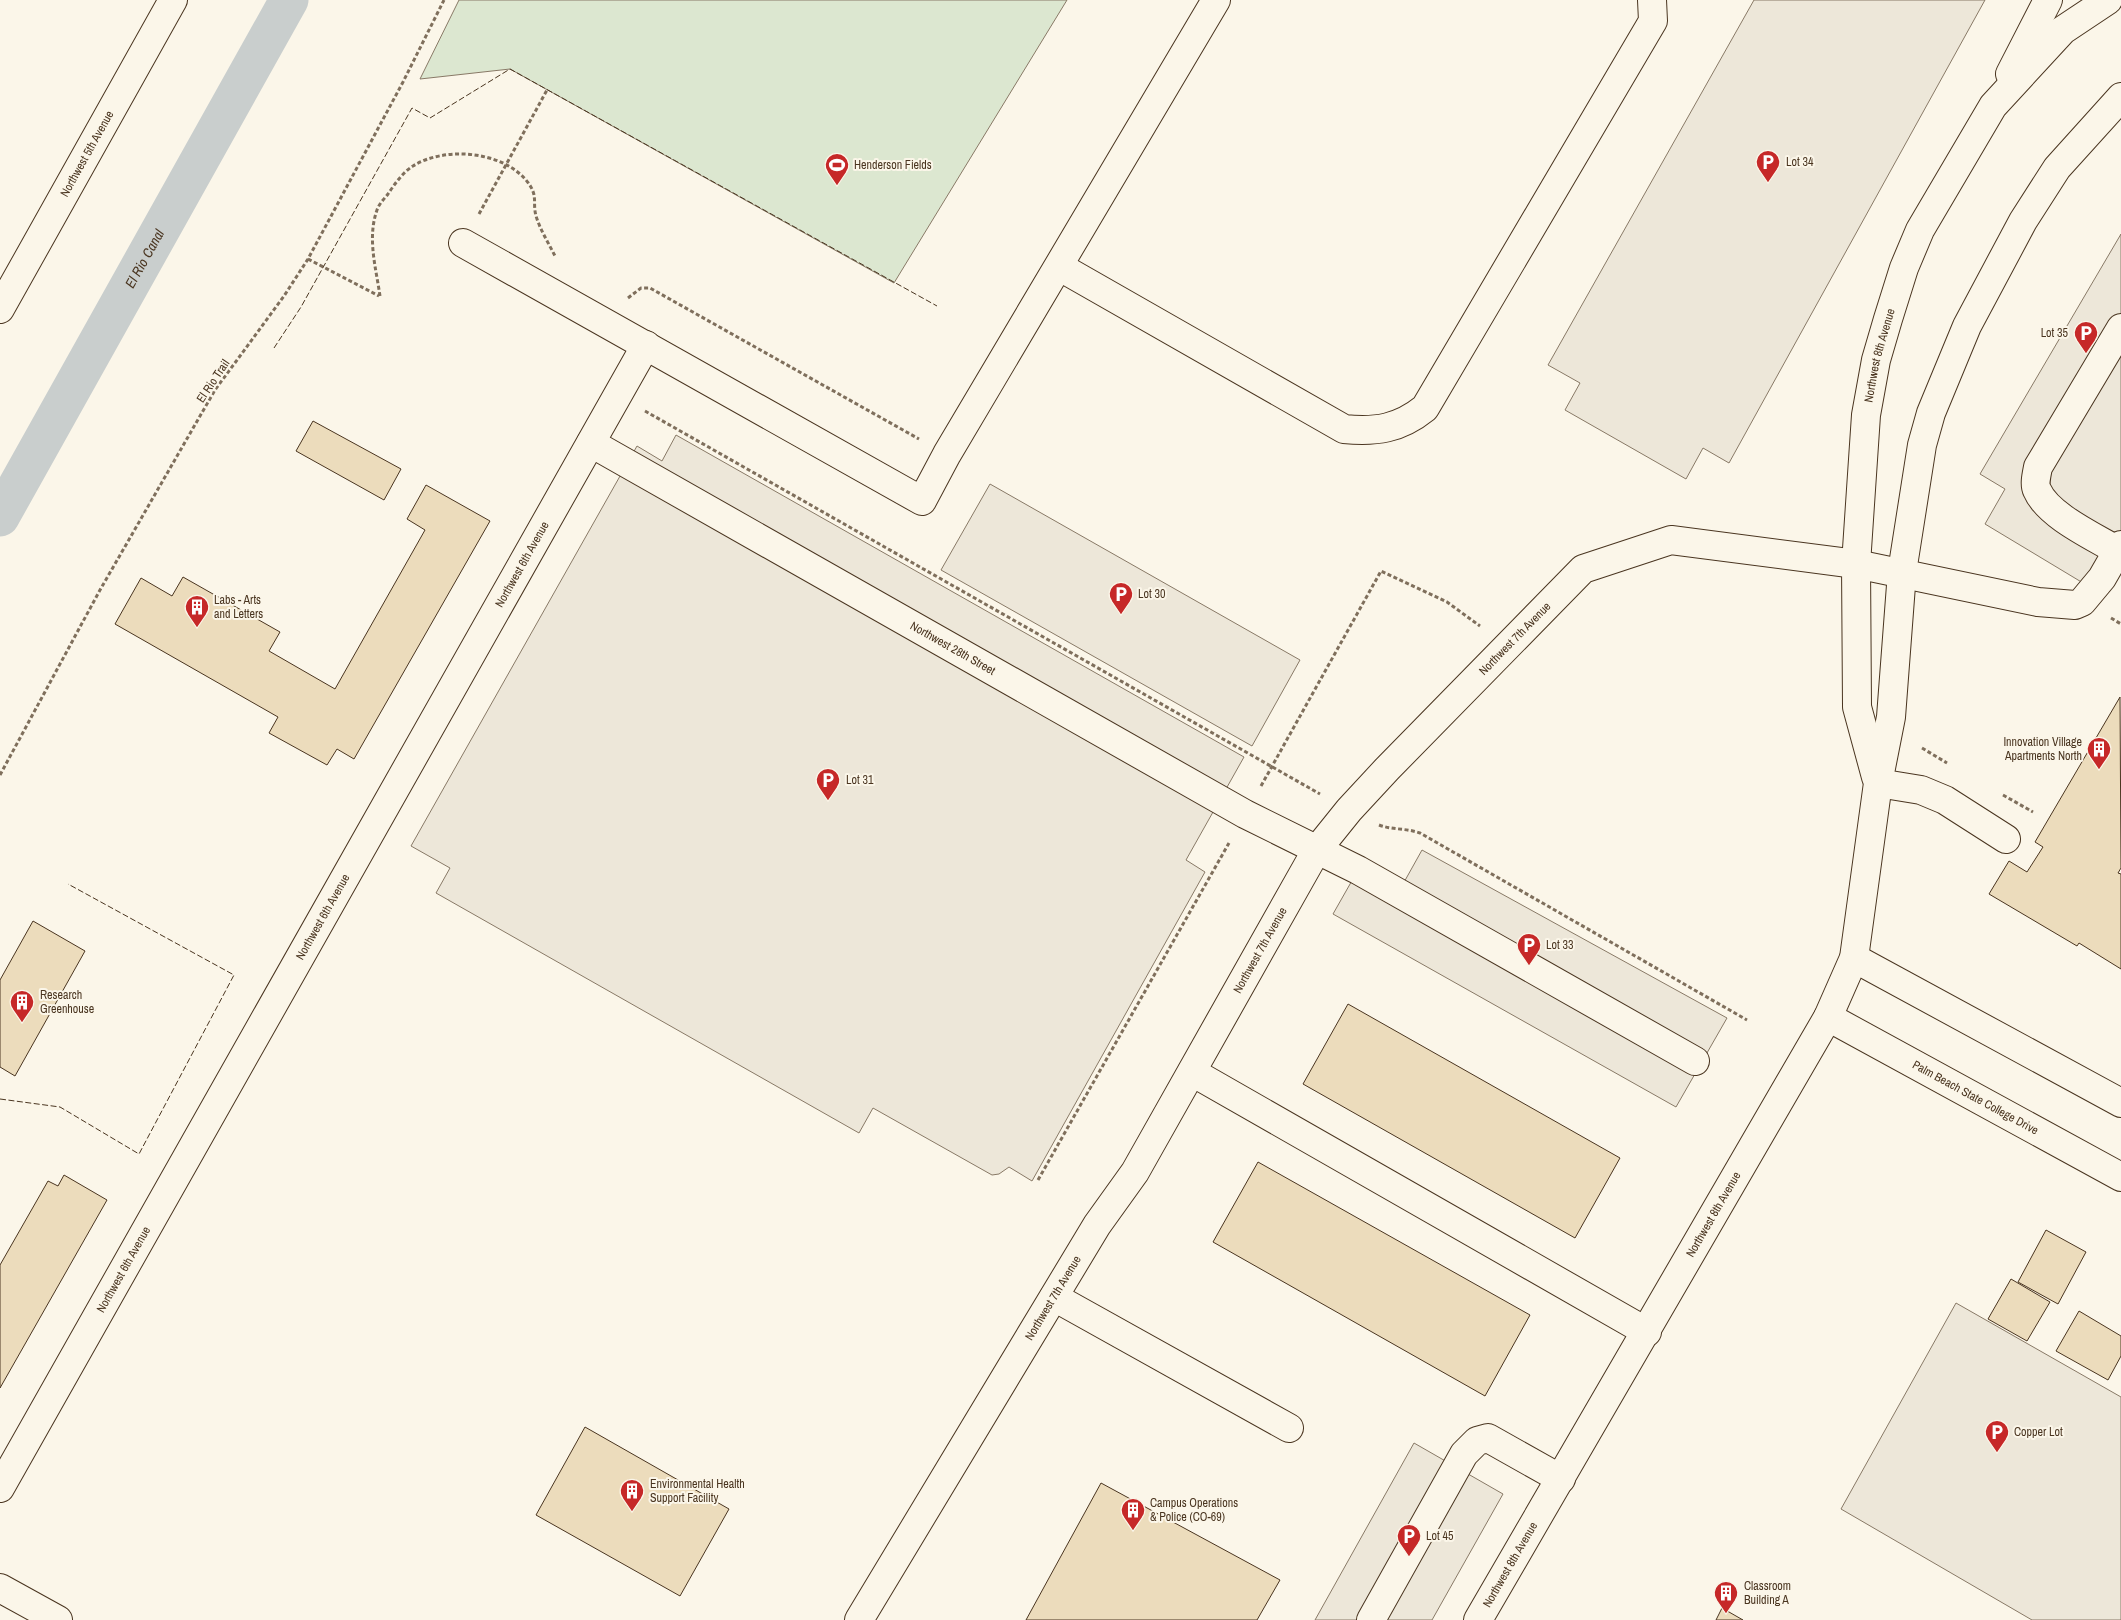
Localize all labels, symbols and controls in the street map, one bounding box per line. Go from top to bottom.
street label: Northwest 5th Avenue [56,108,117,200]
parking icon: Lot 34 [1755,149,1781,183]
sports icon: Henderson Fields [824,152,850,186]
place label: Lot 34 [1786,154,1814,170]
place label: Henderson Fields [854,157,932,173]
water label: El Rio Canal [121,226,168,291]
street label: Northwest 8th Avenue [1860,306,1899,404]
parking icon: Lot 35 [2073,320,2099,354]
place label: Lot 35 [2041,325,2069,341]
street label: El Rio Trail [193,356,233,406]
street label: Northwest 6th Avenue [491,518,553,610]
parking icon: Lot 30 [1108,581,1134,615]
place label: Lot 30 [1138,586,1165,602]
place label: Labs - Arts and Letters [214,592,263,622]
building icon: Labs - Arts and Letters [184,594,210,628]
street label: Northwest 7th Avenue [1475,599,1554,679]
street label: Northwest 28th Street [907,618,998,679]
place label: Innovation Village Apartments North [2003,734,2082,764]
building icon: Innovation Village Apartments North [2086,736,2112,770]
parking icon: Lot 31 [815,767,841,801]
place label: Lot 31 [846,772,874,788]
street label: Northwest 6th Avenue [292,871,353,963]
street label: Northwest 7th Avenue [1229,904,1291,996]
parking icon: Lot 33 [1516,932,1542,966]
place label: Lot 33 [1546,937,1573,953]
place label: Research Greenhouse [40,987,94,1017]
building icon: Research Greenhouse [9,989,35,1023]
street label: Palm Beach State College Drive [1910,1057,2041,1138]
street label: Northwest 8th Avenue [1682,1169,1745,1260]
street label: Northwest 6th Avenue [93,1224,154,1315]
street label: Northwest 7th Avenue [1021,1253,1085,1343]
parking icon: Copper Lot [1984,1419,2010,1453]
place label: Copper Lot [2014,1424,2063,1440]
place label: Environmental Health Support Facility [650,1476,745,1506]
building icon: Environmental Health Support Facility [619,1478,645,1512]
place label: Campus Operations & Police (CO-69) [1150,1495,1238,1525]
building icon: Campus Operations & Police (CO-69) [1120,1497,1146,1531]
street label: Northwest 8th Avenue [1479,1519,1541,1610]
parking icon: Lot 45 [1396,1523,1422,1557]
place label: Lot 45 [1426,1528,1454,1544]
place label: Classroom Building A [1744,1578,1791,1608]
building icon: Classroom Building A [1713,1580,1739,1614]

